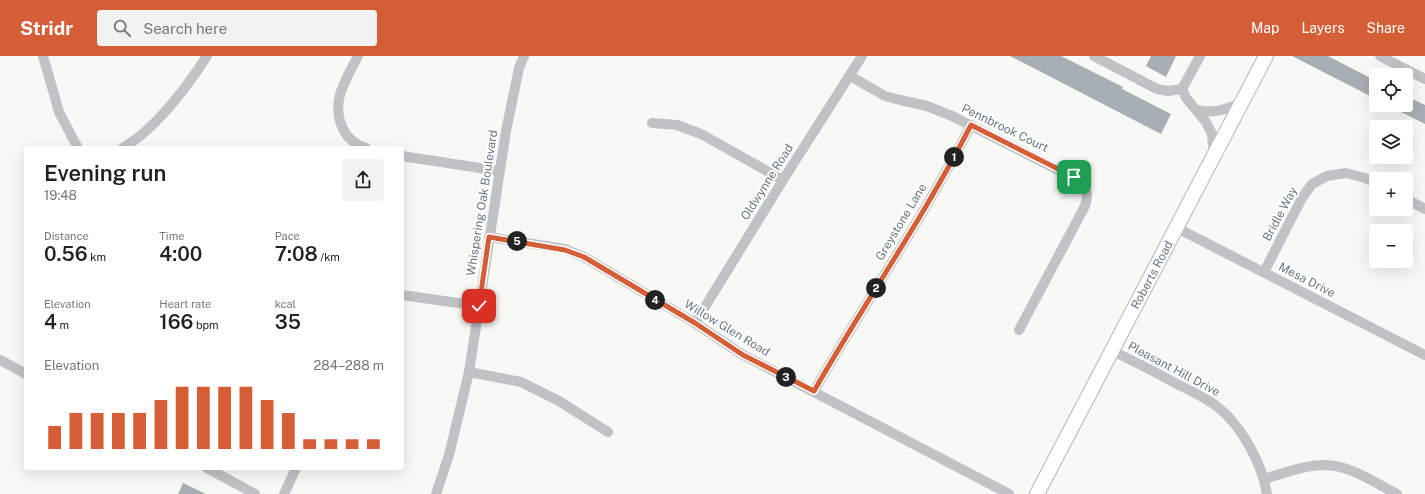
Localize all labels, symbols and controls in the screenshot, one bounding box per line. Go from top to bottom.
search box [97,10,377,46]
text: Stridr [20,17,73,39]
icon: search [111,17,133,39]
text: Search here [143,20,227,37]
text: Map [1251,20,1279,36]
text: Layers [1301,20,1345,36]
text: Share [1367,20,1405,36]
map controls [1369,68,1413,268]
button: locate [1369,68,1413,112]
street label: Pennbrook Court [960,101,1051,155]
button: layers [1369,120,1413,164]
street label: Whispering Oak Boulevard [464,129,500,277]
street label: Oldwynne Road [738,141,796,223]
pin: 1 [944,147,964,167]
text: 1 [952,151,956,163]
button: share [342,159,384,201]
text: Evening run [44,160,166,186]
pin [1057,160,1091,194]
icon: arrive [1063,166,1085,188]
button: + [1369,172,1413,216]
street label: Greystone Lane [873,181,930,263]
street label: Bridle Way [1260,184,1300,244]
text: 19:48 [44,188,77,203]
button: − [1369,224,1413,268]
text: Distance [44,230,89,242]
text: Time [159,230,184,242]
text: Pace [275,230,300,242]
pin: 5 [507,231,527,251]
text: 5 [513,235,521,247]
street label: Roberts Road [1128,239,1176,311]
text: 0.56 [44,242,88,266]
text: 4:00 [159,242,202,266]
text: 7:08 [275,242,318,266]
text: km [88,251,106,263]
text: /km [318,251,340,263]
street label: Mesa Drive [1276,260,1338,300]
pin: 2 [866,278,886,298]
text: 2 [873,282,880,294]
pin [462,289,496,323]
pin: 4 [645,290,665,310]
text: 4 [651,294,659,306]
icon: check [468,295,490,317]
street label: Willow Glen Road [682,297,772,359]
text: Elevation [44,298,91,310]
text: Heart rate [159,298,211,310]
text: kcal [275,298,296,310]
text: 4 [44,310,57,334]
text: 166 [159,310,193,334]
text: 35 [275,310,301,334]
text: m [57,319,69,331]
text: bpm [193,319,219,331]
street label: Pleasant Hill Drive [1126,339,1223,399]
text: Elevation [44,358,99,373]
text: 284–288 m [314,358,384,373]
pin: 3 [776,367,796,387]
text: 3 [782,371,790,383]

